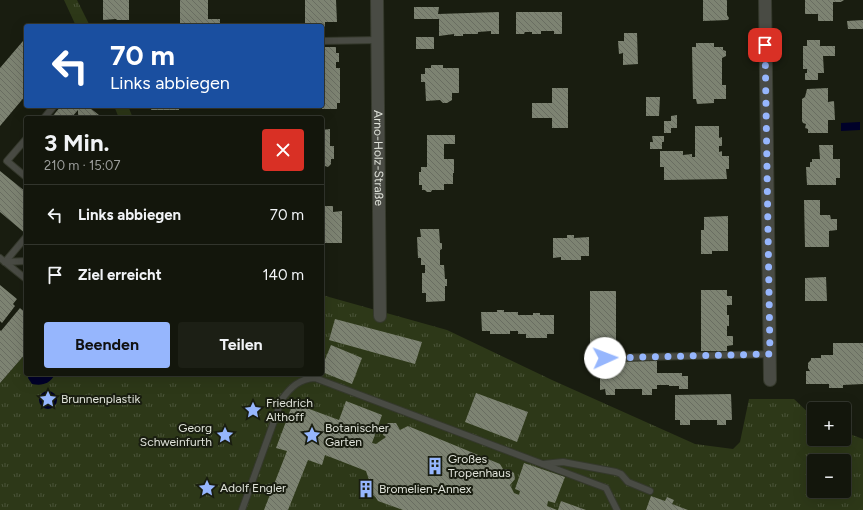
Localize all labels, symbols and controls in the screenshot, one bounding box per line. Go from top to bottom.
pin [748,28,782,62]
icon: arrive [754,34,776,56]
text: 70 m [110,38,175,72]
icon: left [44,40,96,92]
text: Links abbiegen [110,72,230,94]
street label: Arno-Holz-Straße [371,110,386,206]
text: 3 Min. [44,128,110,157]
button: close [262,129,304,171]
text: 210 m · 15:07 [44,158,120,173]
icon: left [44,204,66,226]
text: Links abbiegen [78,206,181,224]
text: 70 m [270,206,304,224]
icon: arrive [44,264,66,286]
text: Ziel erreicht [78,266,162,284]
text: 140 m [262,266,304,284]
button: Beenden [44,322,170,368]
button: Teilen [178,322,304,368]
position arrow [584,337,626,379]
place icon: Brunnenplastik [38,389,58,409]
place label: Brunnenplastik [61,392,140,406]
place label: Friedrich Althoff [266,396,313,424]
place icon: Friedrich Althoff [243,400,263,420]
map controls [807,402,851,498]
button: + [807,402,851,446]
place label: Georg Schweinfurth [140,421,212,449]
place label: Botanischer Garten [325,421,389,449]
place icon: Georg Schweinfurth [215,425,235,445]
place icon: Botanischer Garten [302,425,322,445]
place label: Großes Tropenhaus [448,452,511,480]
button: − [807,454,851,498]
building icon: Großes Tropenhaus [425,456,445,476]
place icon: Adolf Engler [197,478,217,498]
building icon: Bromelien-Annex [356,479,376,499]
place label: Adolf Engler [220,481,286,495]
place label: Bromelien-Annex [379,482,472,496]

